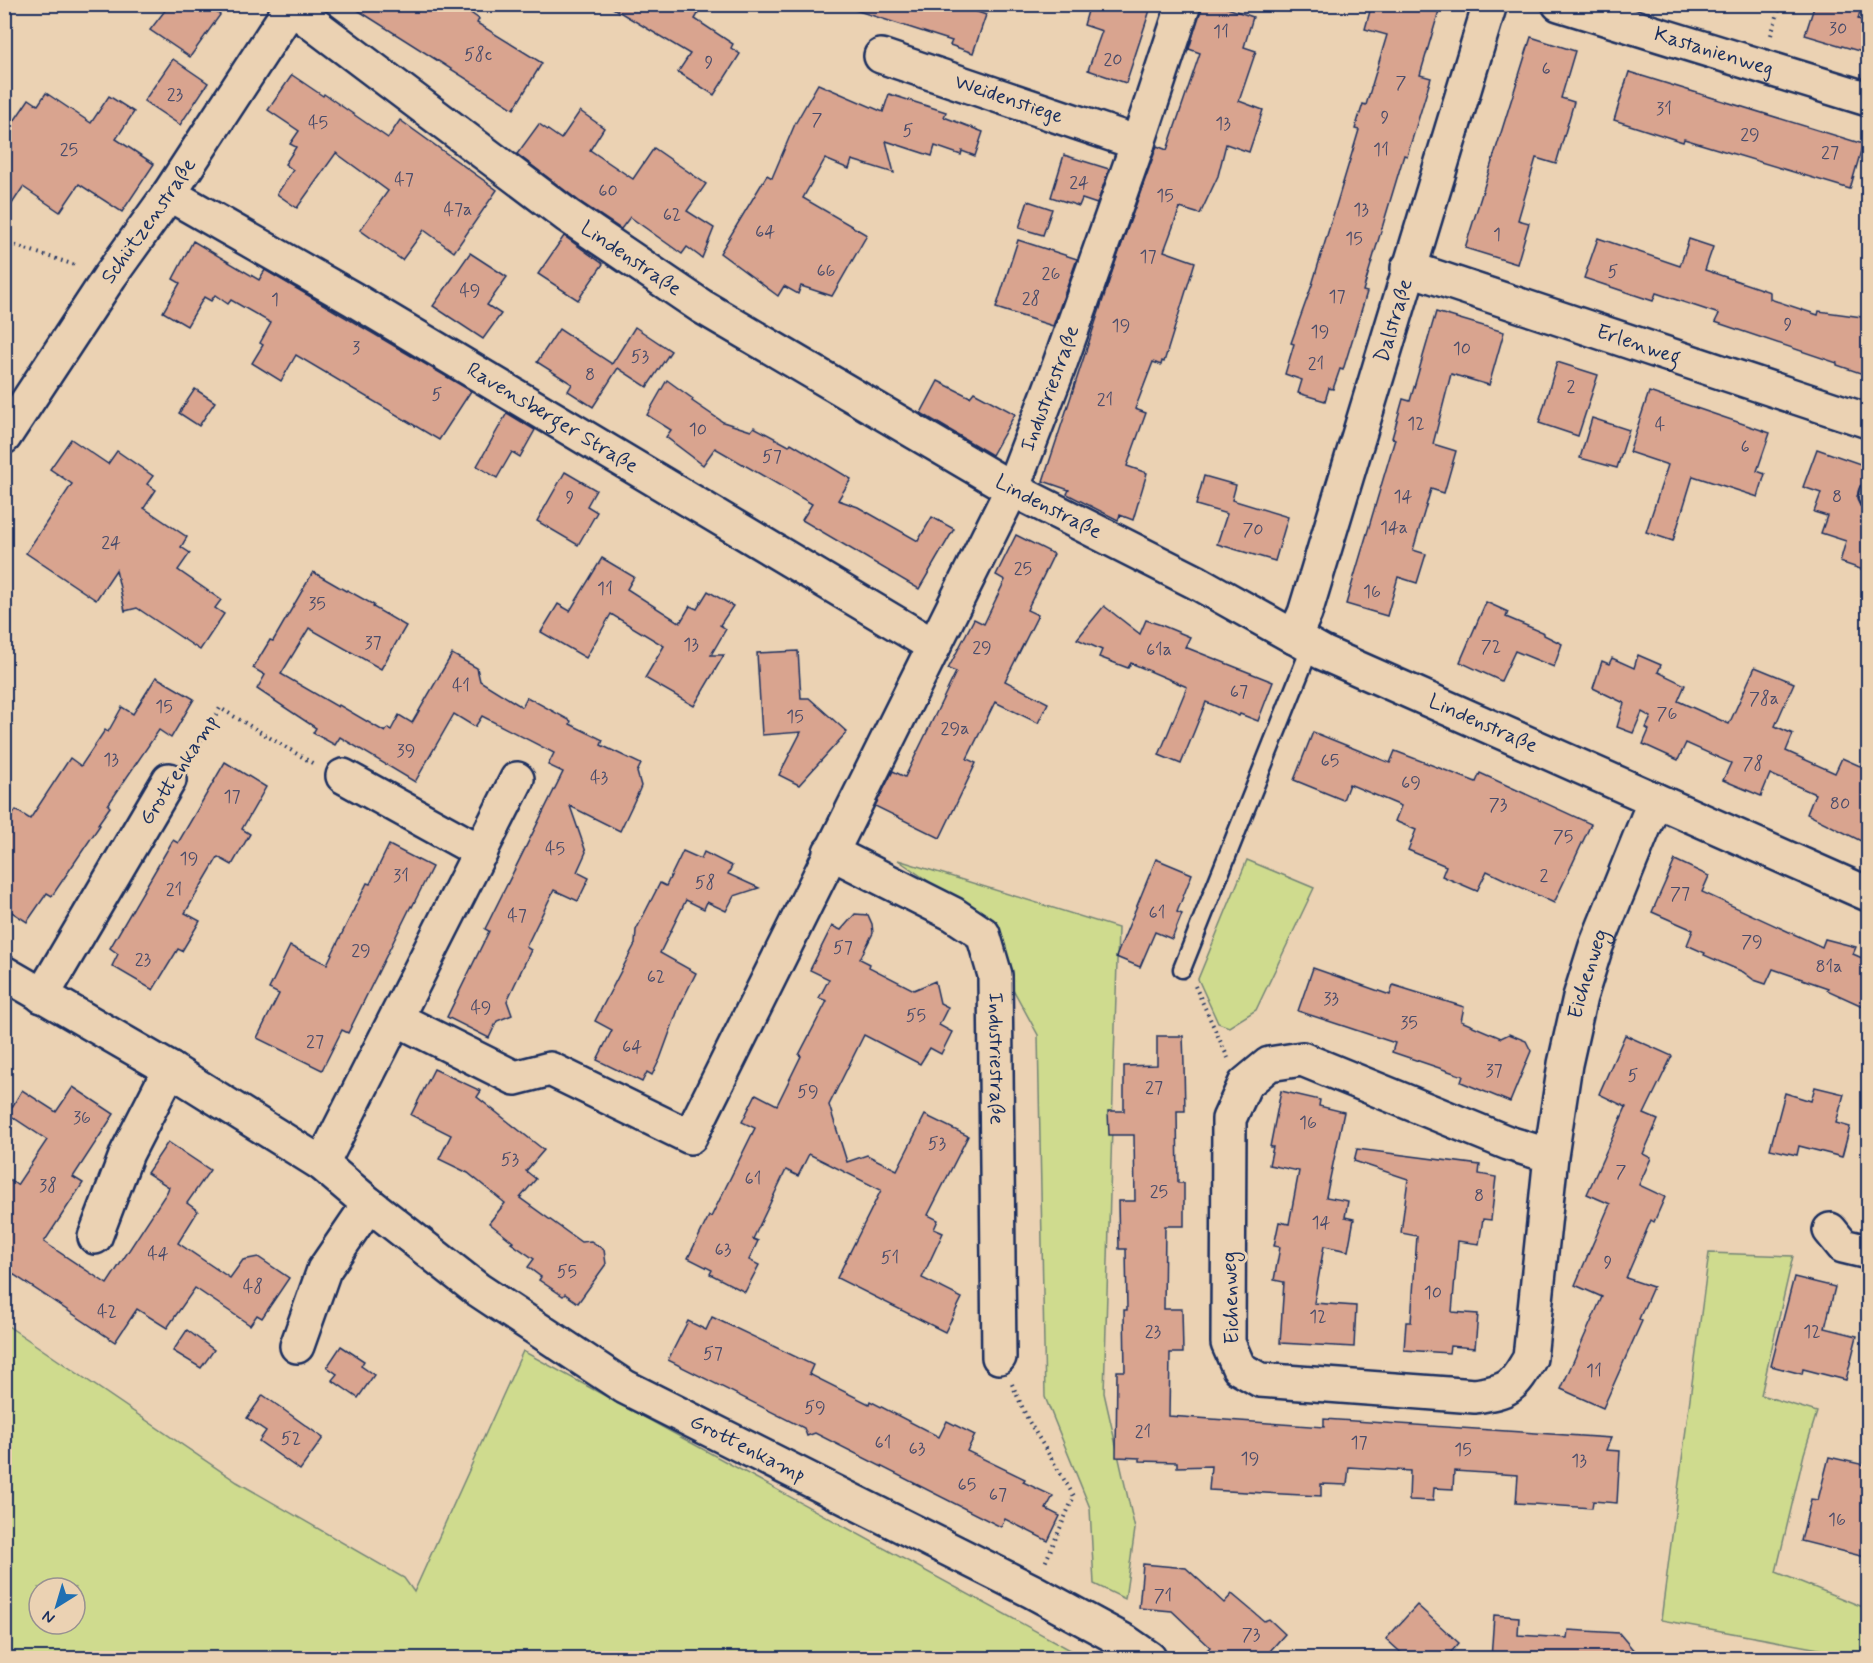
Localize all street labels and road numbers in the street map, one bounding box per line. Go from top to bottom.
street label: Kastanienweg [1651,20,1777,83]
street label: Weidenstiege [951,68,1067,131]
street label: Schützenstraße [95,153,203,289]
street label: Lindenstraße [575,214,687,303]
street label: Dalstraße [1368,275,1420,366]
street label: Erlenweg [1593,318,1684,374]
street label: Industriestraße [1014,321,1086,455]
street label: Ravensberger Straße [461,356,643,480]
street label: Lindenstraße [990,468,1107,546]
street label: Lindenstraße [1424,687,1542,760]
street label: Grottenkamp [133,709,225,831]
street label: Eichenweg [1562,925,1616,1021]
street label: Industriestraße [981,992,1011,1125]
street label: Eichenweg [1215,1251,1248,1345]
street label: Grottenkamp [685,1408,811,1489]

